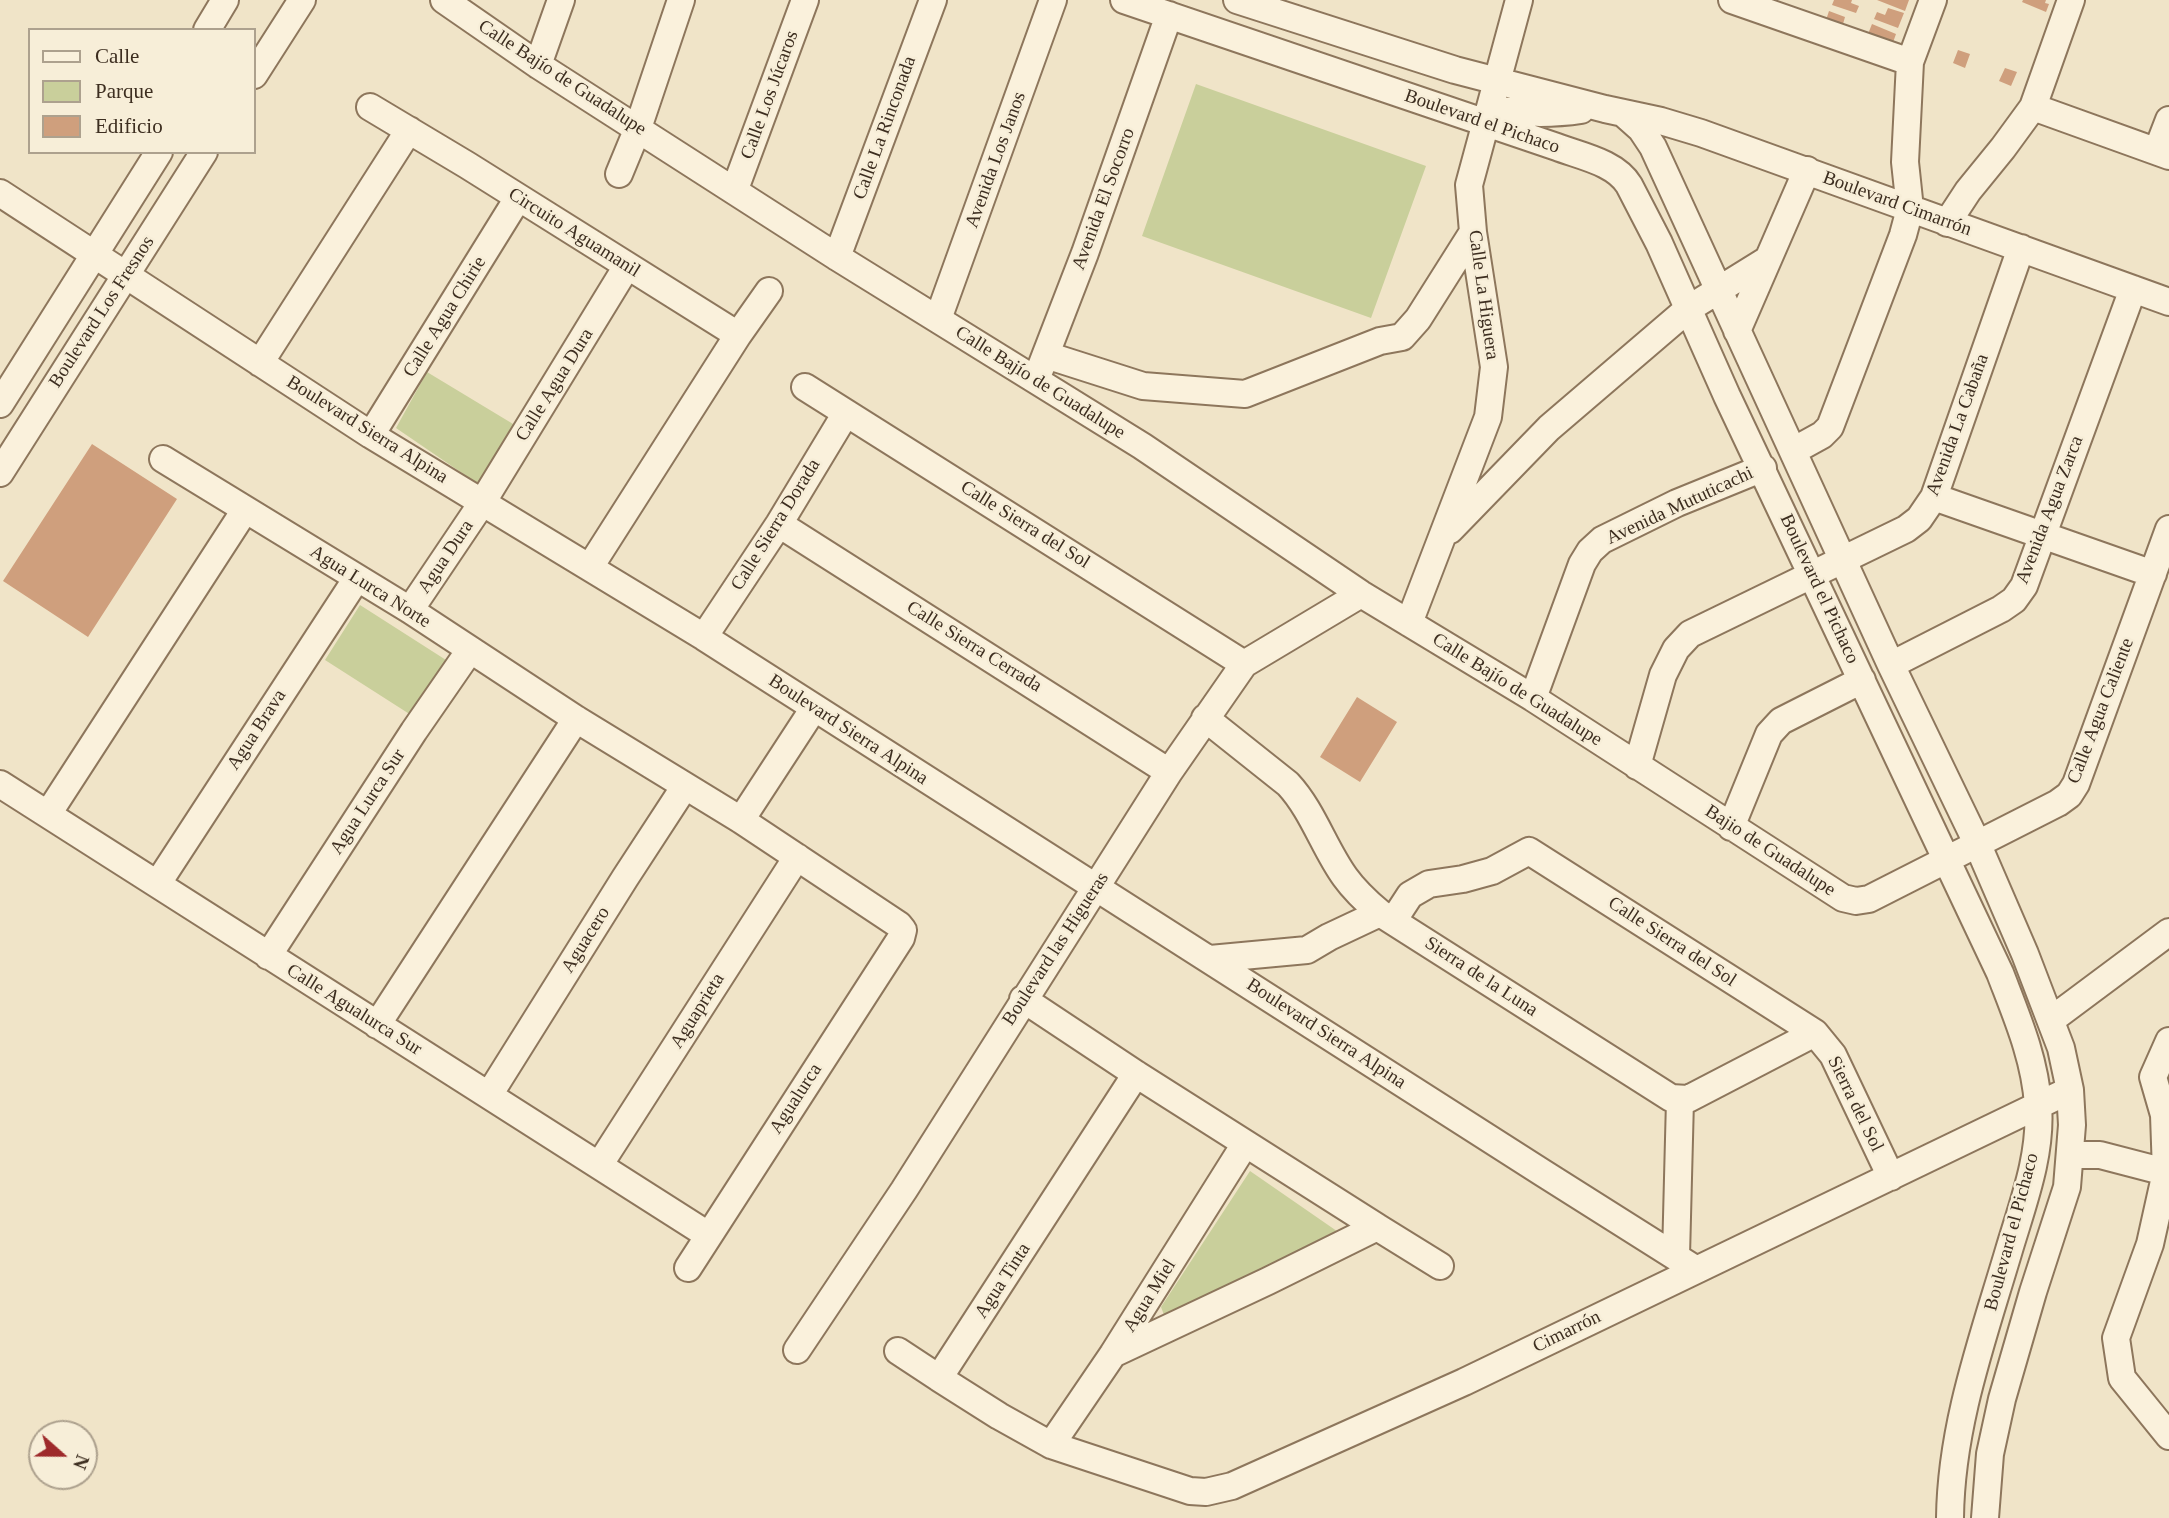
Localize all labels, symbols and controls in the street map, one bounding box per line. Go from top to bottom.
street label: Calle Bajío de Guadalupe [474,15,650,141]
legend [28,28,256,154]
street label: Calle Los Júcaros [736,28,804,162]
text: Calle [95,44,139,68]
street label: Calle La Rinconada [848,53,922,203]
text: Parque [95,79,153,103]
street label: Boulevard el Pichaco [1401,85,1563,159]
street label: Avenida Los Janos [961,89,1031,231]
text: Edificio [95,114,163,138]
street label: Avenida El Socorro [1068,125,1140,273]
street label: Boulevard Cimarrón [1819,166,1975,242]
street label: Circuito Aguamanil [504,183,644,283]
street label: Calle La Higuera [1463,229,1503,361]
street label: Boulevard Los Fresnos [44,232,160,392]
street label: Calle Agua Chirie [399,252,491,382]
street label: Calle Bajío de Guadalupe [951,321,1129,445]
street label: Calle Agua Dura [511,324,599,446]
street label: Avenida La Cabaña [1922,351,1994,499]
street label: Boulevard Sierra Alpina [282,371,452,489]
street label: Avenida Agua Zarca [2011,433,2089,587]
street label: Calle Sierra Dorada [726,455,826,595]
street label: Avenida Mututicachi [1603,462,1757,550]
street label: Calle Sierra del Sol [956,476,1094,574]
street label: Boulevard el Pichaco [1774,511,1864,667]
street label: Agua Dura [413,516,479,598]
street label: Agua Lurca Norte [305,541,435,633]
street label: Calle Sierra Cerrada [902,596,1046,698]
street label: Calle Bajío de Guadalupe [1428,628,1606,752]
street label: Calle Agua Caliente [2063,635,2139,787]
street label: Boulevard Sierra Alpina [764,670,932,790]
street label: Agua Brava [223,686,291,774]
street label: Agua Lurca Sur [325,745,411,859]
street label: Bajio de Guadalupe [1701,800,1839,902]
street label: Boulevard las Higueras [998,868,1114,1030]
street label: Calle Sierra del Sol [1604,892,1740,992]
street label: Aguacero [557,903,615,977]
street label: Sierra de la Luna [1420,932,1542,1022]
street label: Calle Agualurca Sur [282,959,426,1061]
street label: Aguaprieta [666,969,730,1053]
street label: Boulevard Sierra Alpina [1242,974,1410,1094]
street label: Sierra del Sol [1822,1053,1888,1155]
street label: Agualurca [765,1060,827,1138]
street label: Boulevard el Pichaco [1980,1151,2044,1313]
street label: Agua Tinta [970,1239,1036,1323]
street label: Agua Miel [1119,1255,1181,1337]
street label: Cimarrón [1529,1306,1605,1358]
north arrow [28,1420,98,1490]
text: N [69,1452,93,1472]

